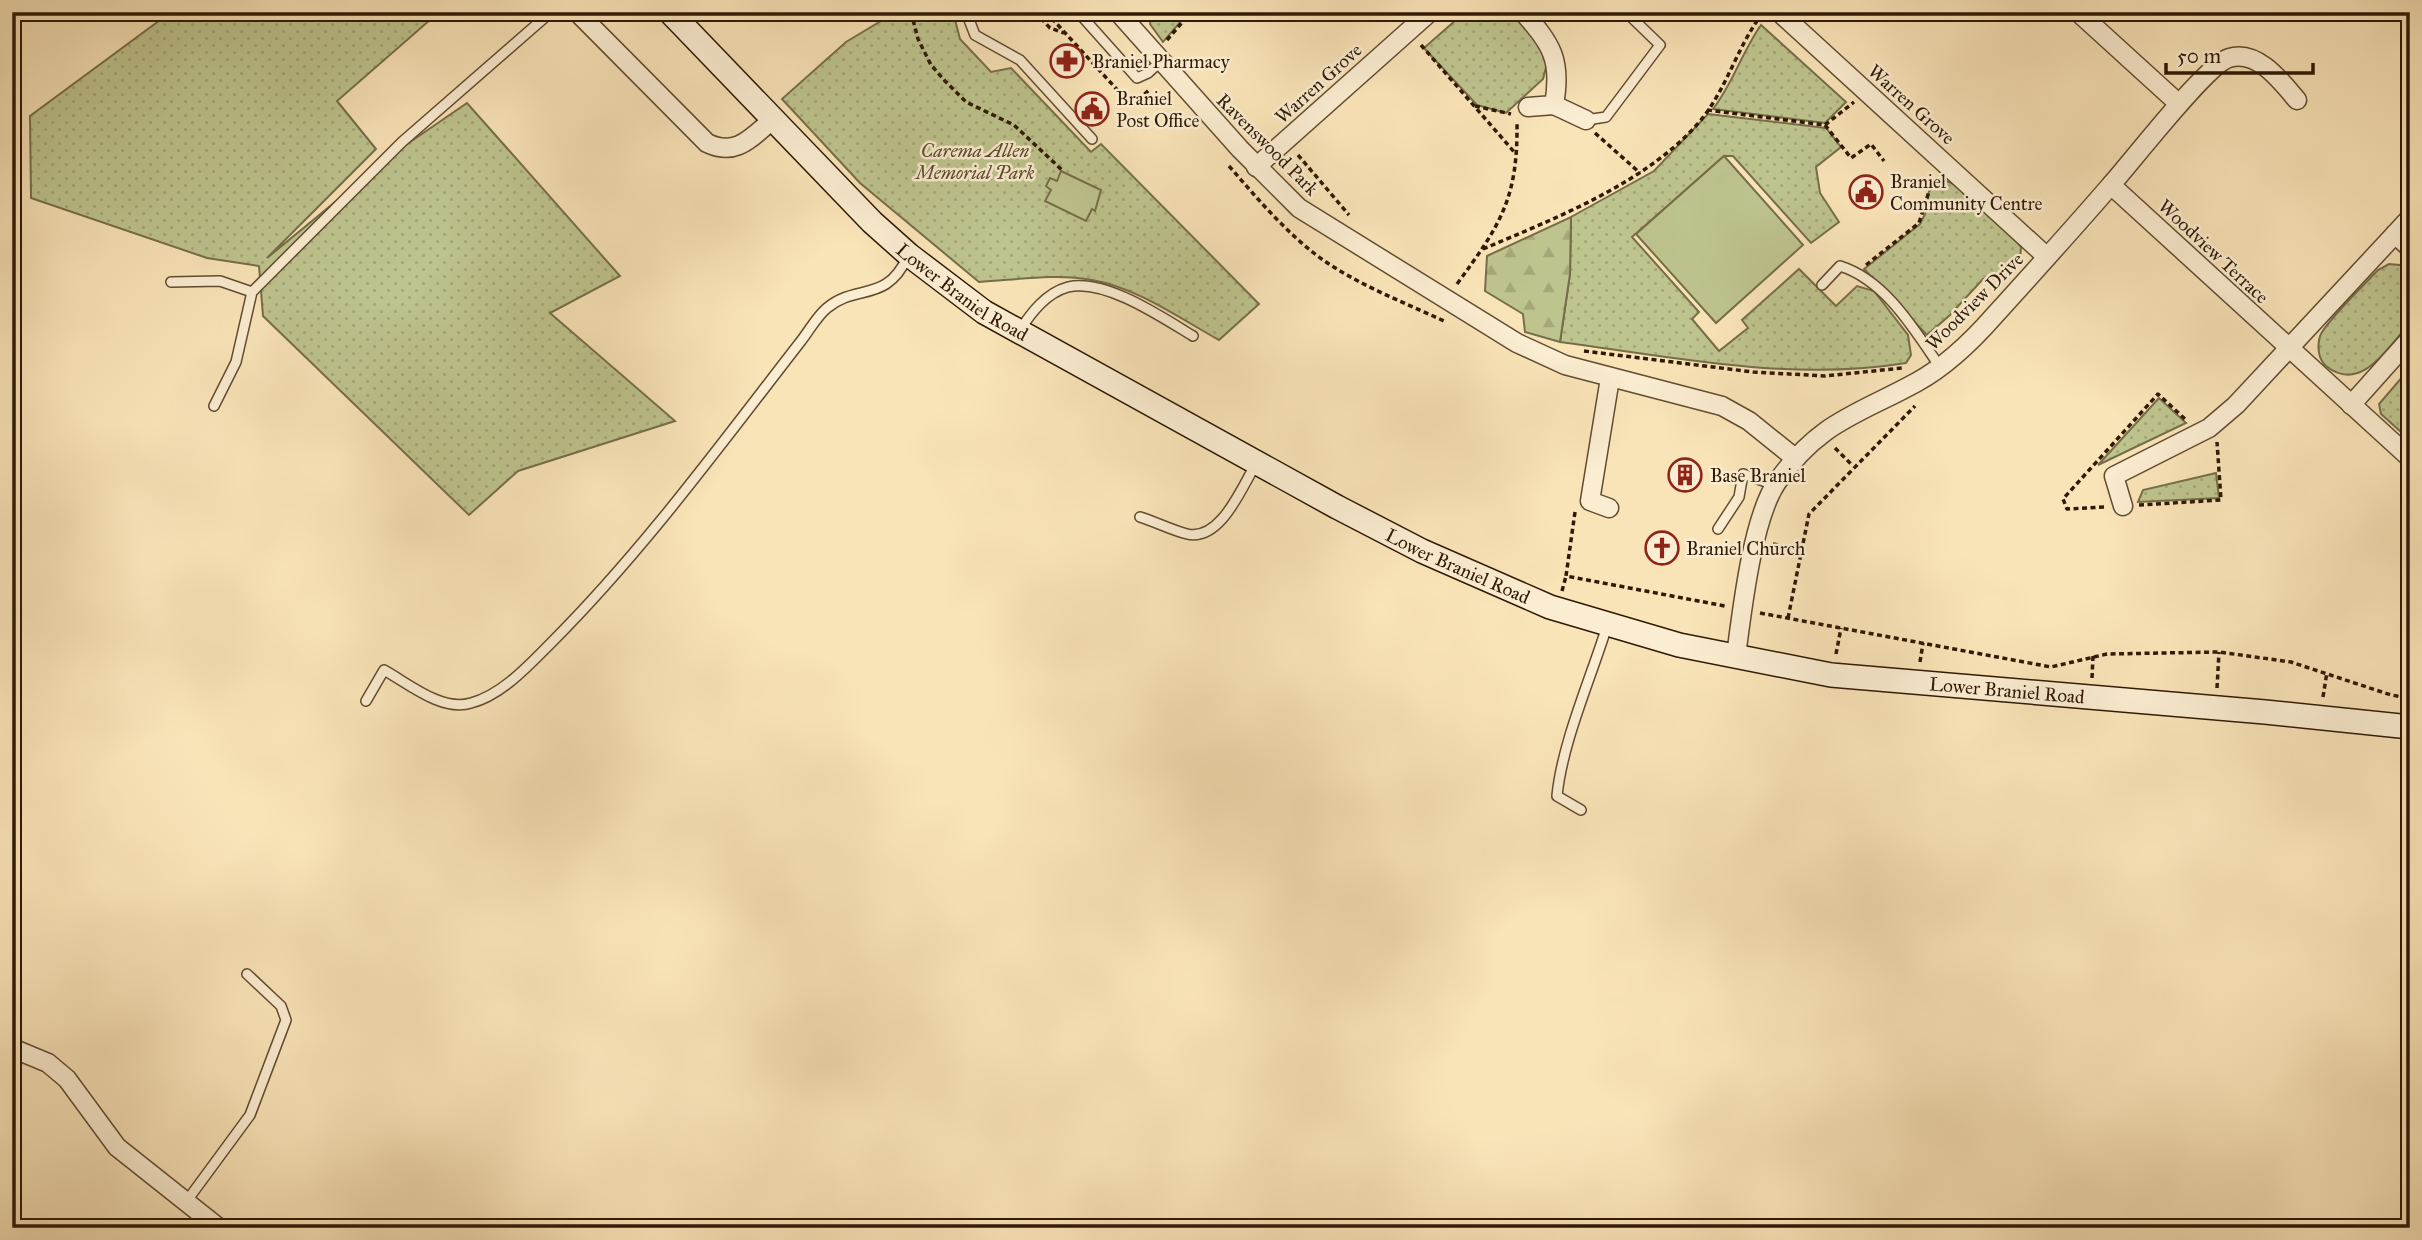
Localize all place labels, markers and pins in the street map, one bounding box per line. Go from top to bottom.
pharmacy icon: Braniel Pharmacy [1048,42,1086,80]
place label: Braniel Pharmacy [1092,50,1231,73]
place label: Braniel Post Office [1116,87,1199,132]
public building icon: Braniel Post Office [1073,90,1111,128]
place label: Braniel Community Centre [1890,170,2042,215]
public building icon: Braniel Community Centre [1847,173,1885,211]
building icon: Base Braniel [1666,456,1704,494]
place label: Base Braniel [1710,464,1806,487]
church icon: Braniel Church [1643,529,1681,567]
place label: Braniel Church [1686,537,1806,560]

